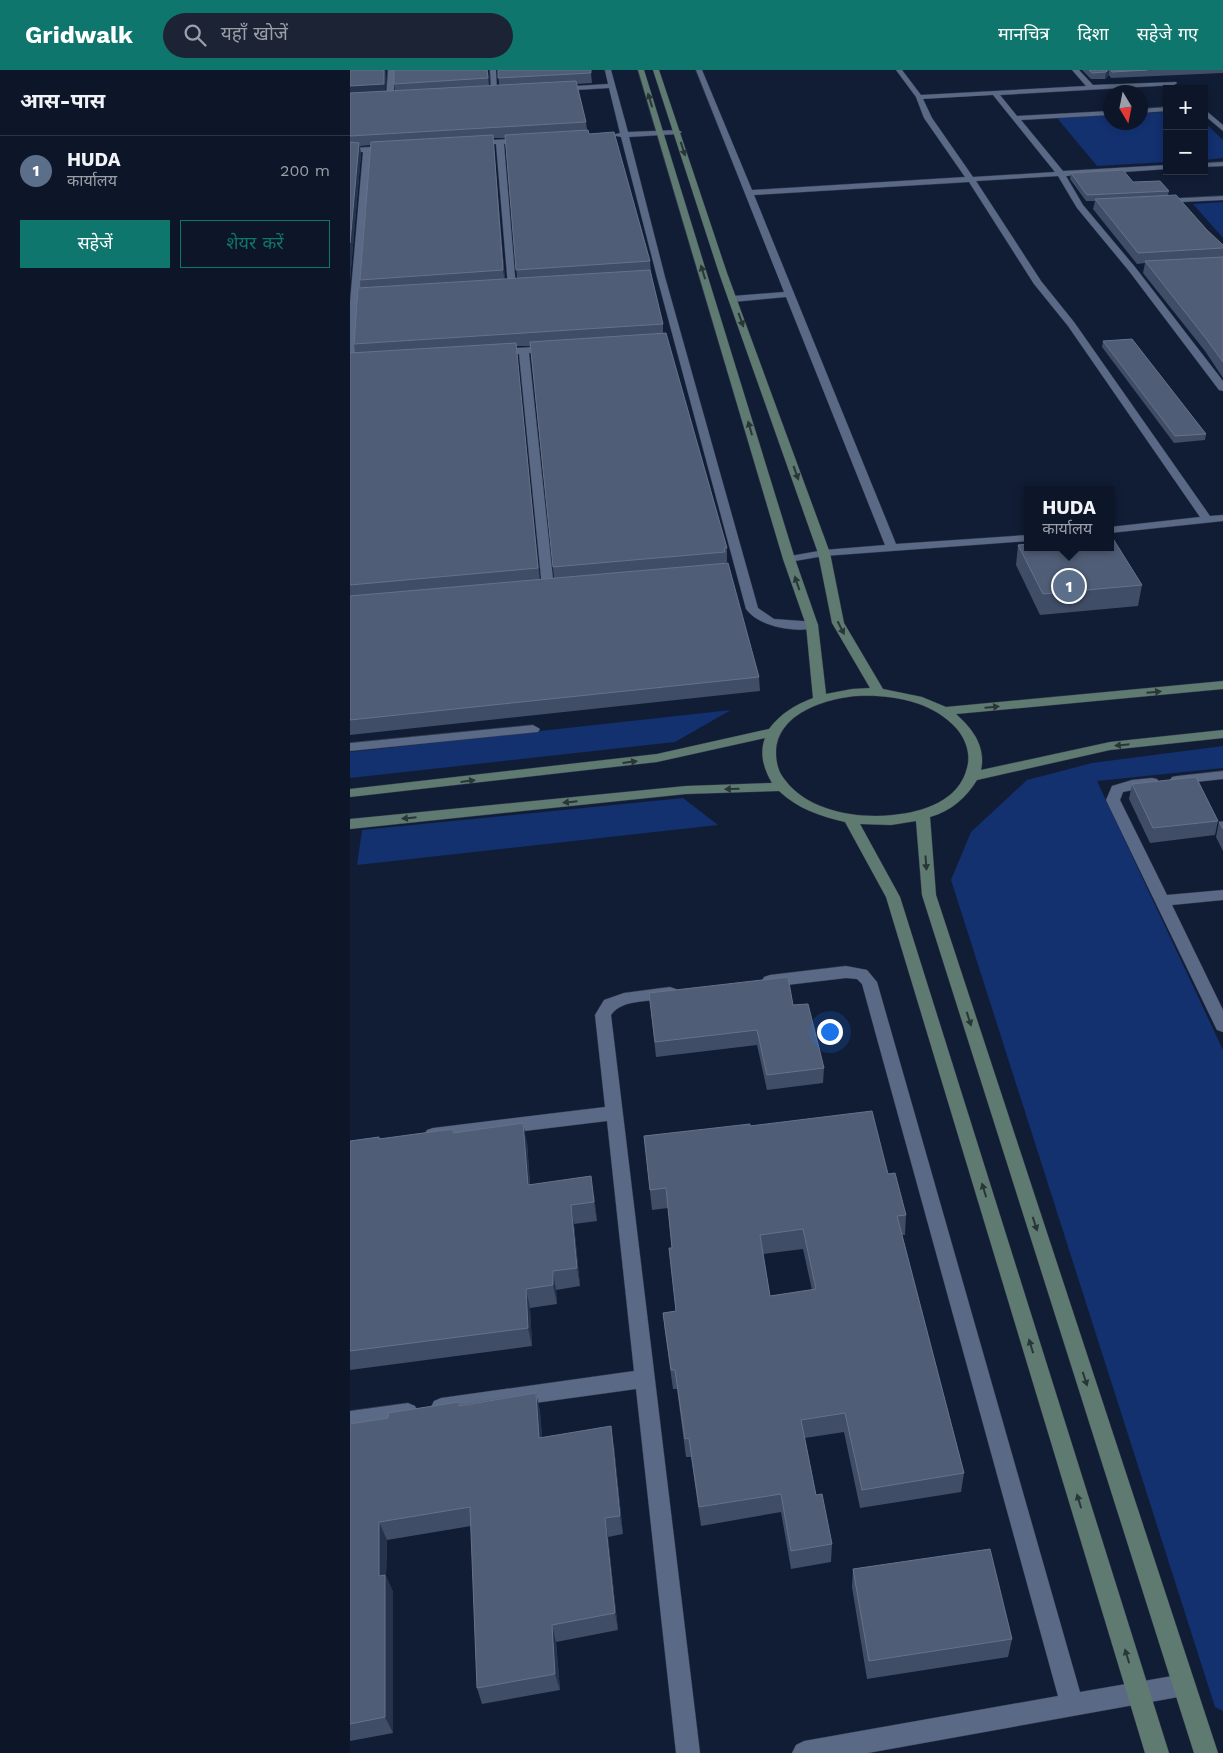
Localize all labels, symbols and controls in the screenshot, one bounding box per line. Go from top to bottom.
search box [163,13,513,58]
text: Gridwalk [25,21,133,49]
icon: search [181,21,209,49]
text: यहाँ खोजें [221,22,288,45]
text: मानचित्र [998,23,1050,44]
text: दिशा [1078,23,1109,44]
text: सहेजे गए [1137,23,1198,44]
north arrow [1103,85,1148,130]
map controls [1163,85,1208,175]
button: + [1163,85,1208,130]
text: आस-पास [20,88,105,113]
one-way arrow [646,92,654,107]
button: − [1163,130,1208,175]
one-way arrow [680,142,688,157]
text: HUDA [67,148,121,171]
text: 1 [33,161,39,180]
text: 200 m [280,161,330,180]
text: कार्यालय [67,171,117,190]
button: सहेजें [20,220,170,268]
button: शेयर करें [180,220,330,268]
one-way arrow [699,264,707,279]
one-way arrow [737,313,745,328]
one-way arrow [745,420,753,435]
one-way arrow [792,466,800,481]
popup [1024,486,1114,551]
text: HUDA [1042,496,1096,519]
text: कार्यालय [1042,519,1092,538]
pin: 1 [1053,567,1085,605]
one-way arrow [793,576,800,591]
one-way arrow [837,621,845,635]
one-way arrow [1146,688,1162,696]
one-way arrow [984,702,1000,710]
one-way arrow [1114,741,1130,749]
one-way arrow [622,758,638,766]
one-way arrow [460,777,476,785]
one-way arrow [724,785,740,793]
one-way arrow [562,798,578,806]
one-way arrow [400,814,416,822]
one-way arrow [923,855,931,871]
one-way arrow [965,1012,973,1027]
your location [817,1019,843,1045]
one-way arrow [979,1183,987,1198]
one-way arrow [1031,1217,1039,1232]
one-way arrow [1027,1338,1035,1353]
one-way arrow [1081,1371,1089,1386]
one-way arrow [1075,1493,1083,1508]
one-way arrow [1123,1649,1130,1664]

